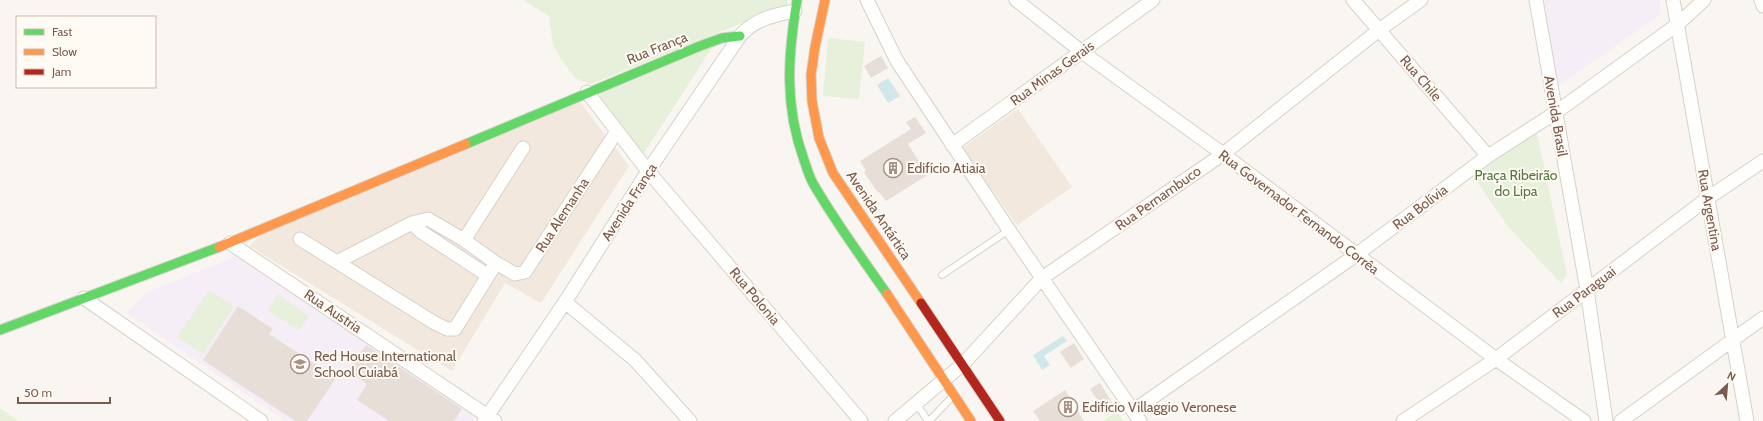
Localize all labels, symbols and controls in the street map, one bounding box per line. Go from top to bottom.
legend [16,16,156,88]
text: Fast [52,24,72,39]
street label: Rua França [624,28,690,68]
street label: Rua Minas Gerais [1006,36,1098,110]
text: Slow [52,44,77,59]
street label: Rua Chile [1396,51,1446,105]
text: Jam [51,64,71,79]
street label: Avenida Brasil [1540,74,1572,159]
street label: Rua Governador Fernando Corrêa [1215,146,1383,278]
building icon: Edifício Atiaia [882,157,904,179]
street label: Avenida França [597,159,661,244]
place label: Edifício Atiaia [907,159,986,177]
street label: Rua Pernambuco [1112,162,1205,234]
park label: Praça Ribeirão do Lipa [1474,166,1558,200]
street label: Avenida Antártica [843,167,916,263]
street label: Rua Argentina [1694,168,1726,252]
street label: Rua Alemanha [531,174,593,256]
street label: Rua Bolívia [1389,180,1451,234]
street label: Rua Paraguai [1549,262,1619,322]
street label: Rua Polonia [726,264,784,329]
street label: Rua Austria [301,285,366,337]
place label: Red House International School Cuiabá [314,347,457,381]
school or university icon: Red House International School Cuiabá [289,353,311,375]
north arrow [1707,365,1747,405]
text: N [1725,368,1738,384]
scale bar [18,379,110,405]
text: 50 m [24,385,52,400]
building icon: Edifício Villaggio Veronese [1057,396,1079,418]
place label: Edifício Villaggio Veronese [1082,398,1236,416]

